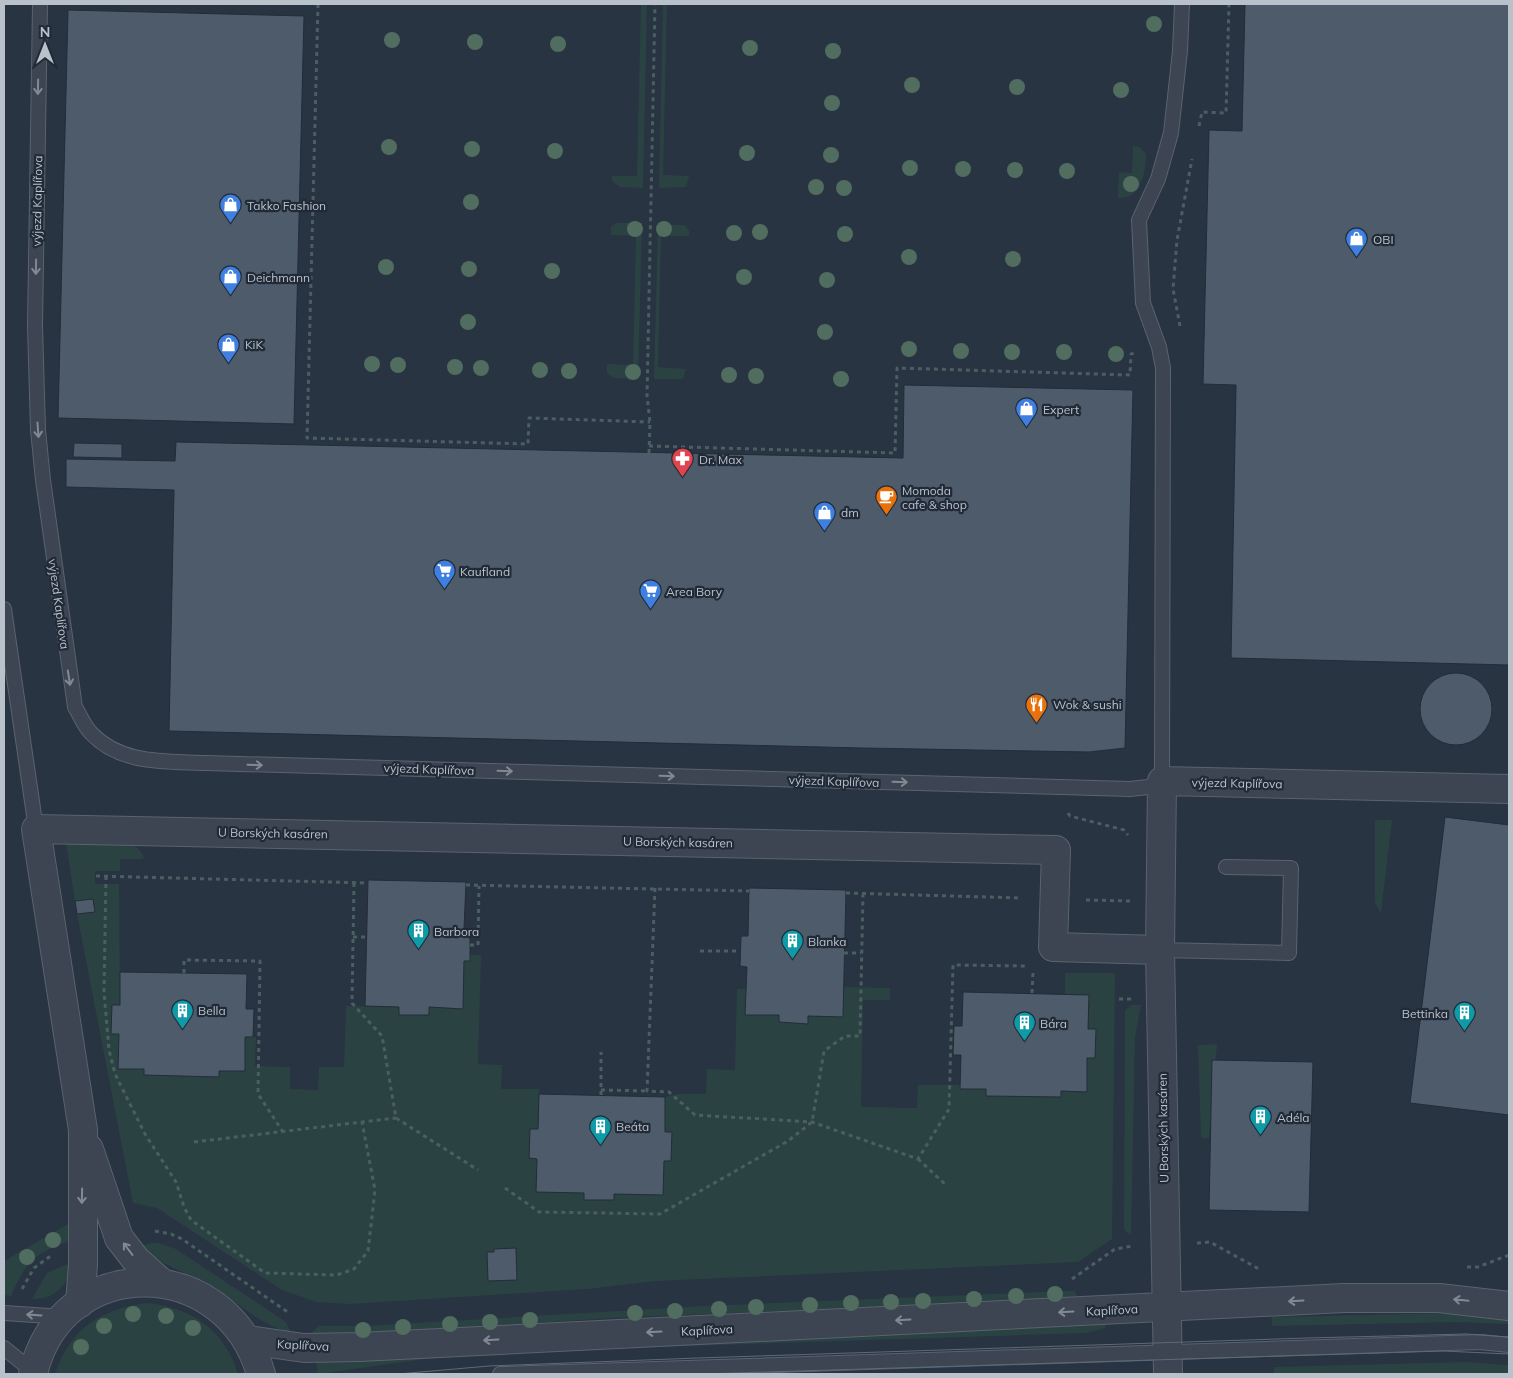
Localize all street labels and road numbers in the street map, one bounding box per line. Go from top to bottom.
street label: výjezd Kaplířova [29,155,45,247]
street label: výjezd Kaplířova [45,558,73,650]
street label: výjezd Kaplířova [383,760,475,778]
street label: výjezd Kaplířova [788,772,880,790]
street label: výjezd Kaplířova [1191,775,1283,791]
street label: U Borských kasáren [218,825,328,841]
street label: U Borských kasáren [623,834,733,850]
street label: U Borských kasáren [1155,1073,1171,1183]
street label: Kaplířova [1086,1301,1138,1319]
street label: Kaplířova [681,1321,733,1339]
street label: Kaplířova [277,1336,329,1354]

